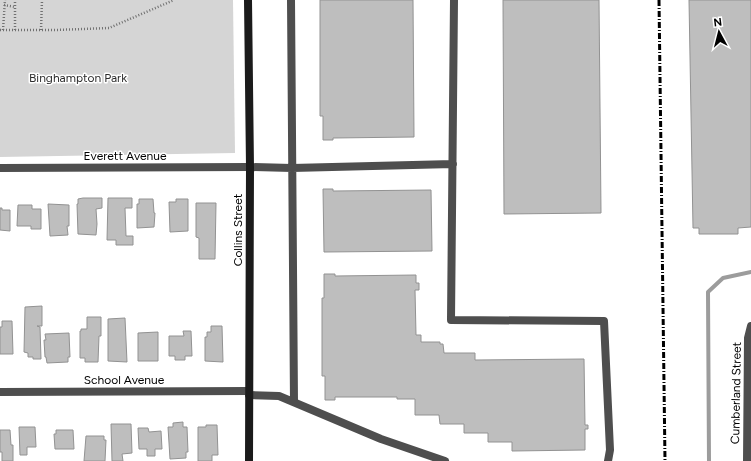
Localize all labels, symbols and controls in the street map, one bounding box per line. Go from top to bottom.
north arrow [699,12,739,52]
text: N [713,16,723,30]
park label: Binghampton Park [29,71,127,85]
street label: Everett Avenue [84,149,167,163]
street label: Collins Street [231,193,245,266]
street label: Cumberland Street [728,341,744,444]
street label: School Avenue [84,373,165,387]

